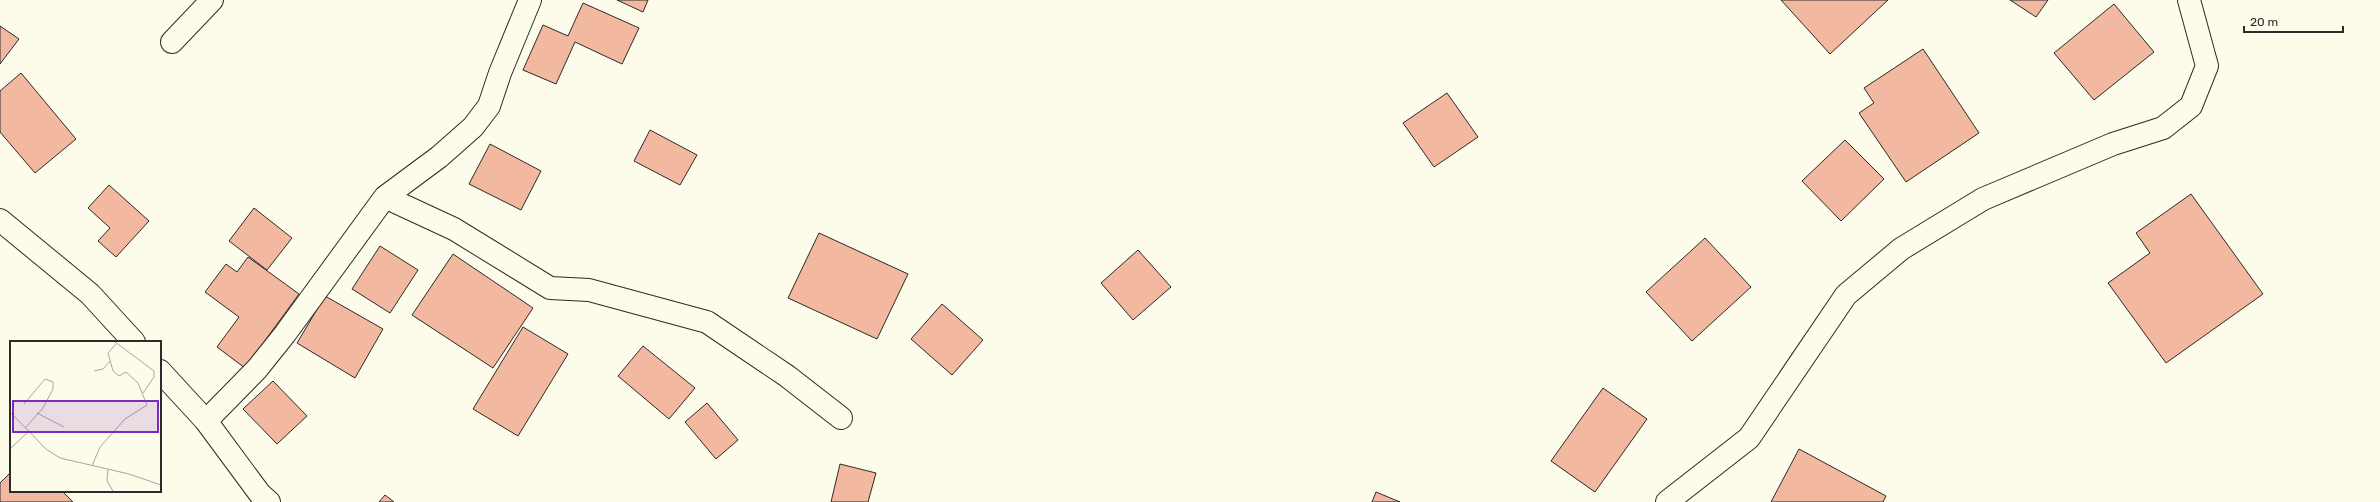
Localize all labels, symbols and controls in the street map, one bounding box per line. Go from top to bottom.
scale bar [2244,8,2343,34]
text: 20 m [2250,15,2278,29]
inset map [10,341,161,492]

